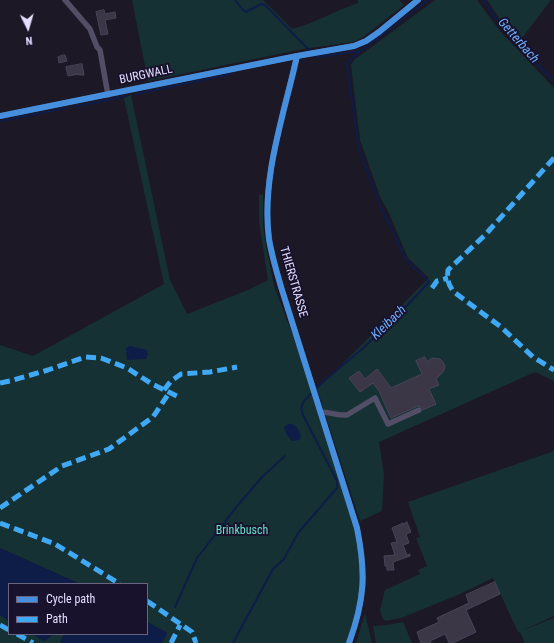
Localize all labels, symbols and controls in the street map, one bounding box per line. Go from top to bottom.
north arrow [8,8,48,48]
water label: Getterbach [494,15,542,67]
text: N [25,34,33,47]
street label: BURGWALL [118,62,174,88]
street label: THIERSTRASSE [276,245,310,319]
water label: Kleibach [368,303,410,343]
park label: Brinkbusch [216,524,268,538]
legend [8,583,148,635]
text: Cycle path [46,592,95,606]
text: Path [46,612,68,626]

